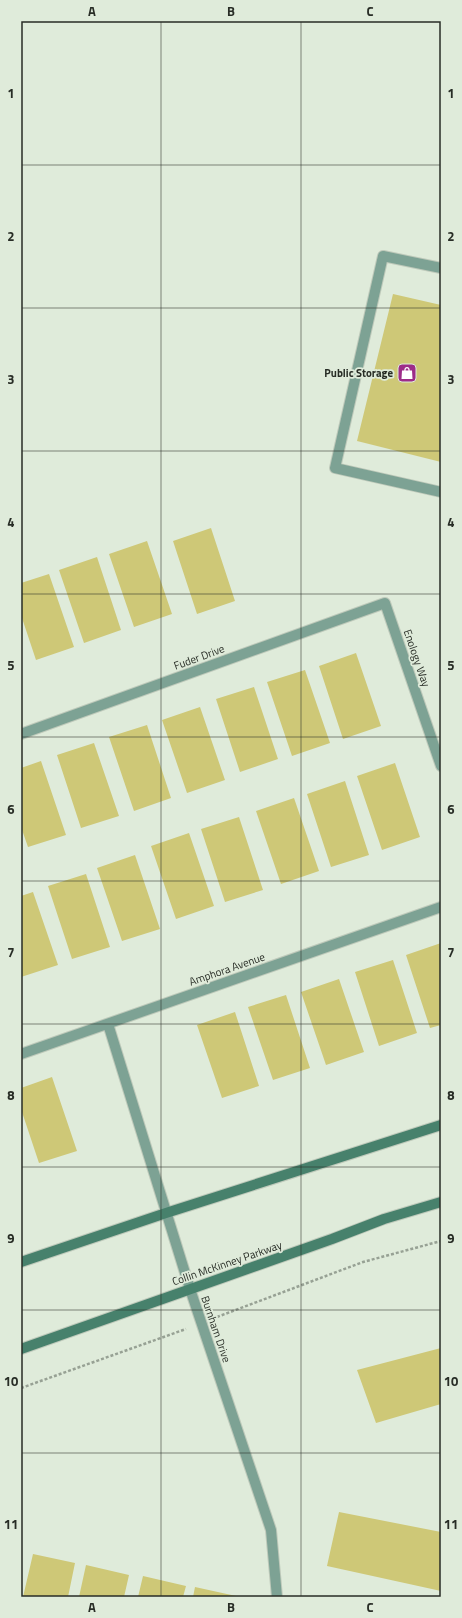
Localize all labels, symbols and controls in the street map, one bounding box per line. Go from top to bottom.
text: A [88,1,96,21]
text: B [227,1,235,21]
text: C [366,1,374,21]
text: 1 [7,83,15,103]
text: 1 [447,83,455,103]
text: 2 [7,226,15,246]
text: 2 [447,226,455,246]
shop icon: Public Storage [396,362,418,384]
place label: Public Storage [324,365,393,381]
text: 3 [7,369,15,389]
text: 3 [447,369,455,389]
text: 4 [7,512,15,532]
text: 4 [447,512,455,532]
street label: Enology Way [400,627,435,690]
street label: Fuder Drive [171,640,227,674]
text: 5 [7,655,15,675]
text: 5 [447,655,455,675]
text: 6 [7,799,15,819]
text: 6 [447,799,455,819]
text: 7 [7,942,15,962]
text: 7 [447,942,455,962]
street label: Amphora Avenue [187,948,268,989]
text: 8 [7,1085,15,1105]
text: 8 [447,1085,455,1105]
text: 9 [7,1228,15,1248]
text: 9 [447,1228,455,1248]
street label: Collin McKinney Parkway [170,1236,285,1289]
street label: Burnham Drive [197,1294,235,1365]
text: 10 [4,1371,18,1391]
text: 10 [444,1371,458,1391]
text: 11 [4,1514,18,1534]
text: 11 [444,1514,458,1534]
text: A [88,1597,96,1617]
text: B [227,1597,235,1617]
text: C [366,1597,374,1617]

